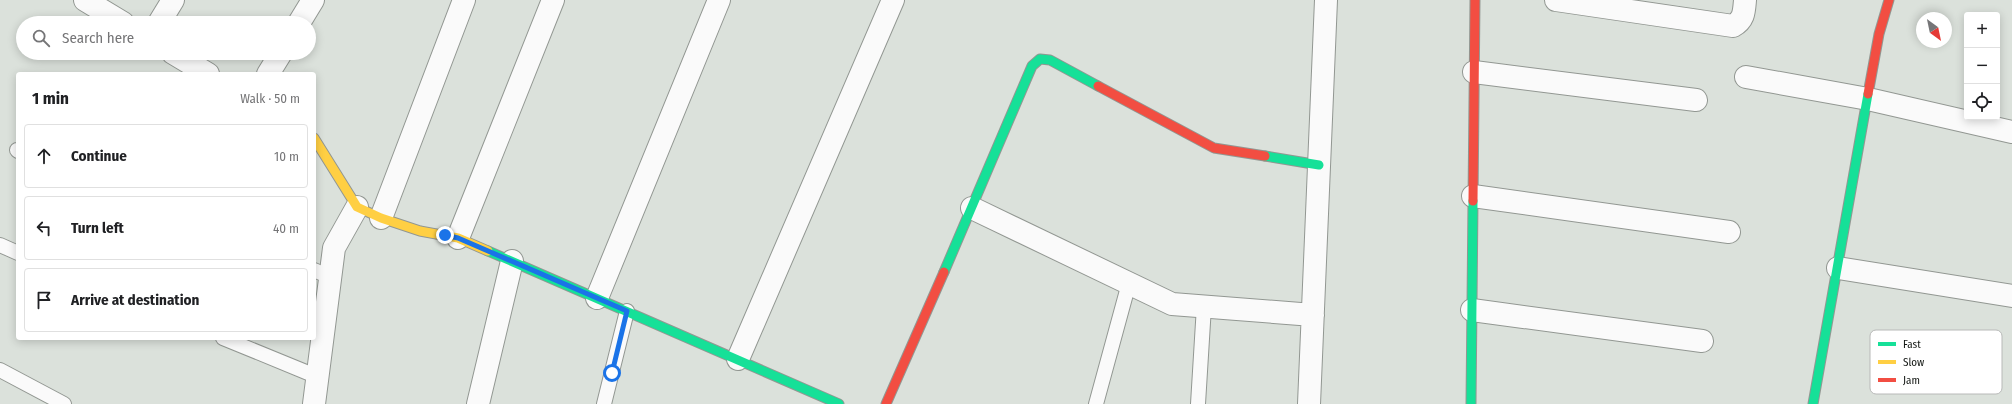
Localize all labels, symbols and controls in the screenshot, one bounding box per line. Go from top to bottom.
north arrow [1916,12,1952,48]
map controls [1964,12,2000,120]
button: + [1964,12,2000,48]
search box [16,16,316,60]
icon: search [30,27,52,49]
text: Search here [62,29,134,47]
button: − [1964,48,2000,84]
button: locate [1964,84,2000,120]
text: 1 min [32,88,69,109]
text: Walk · 50 m [240,91,300,106]
icon: ahead [33,145,55,167]
text: Continue [71,147,127,165]
text: 10 m [274,149,299,164]
icon: left [33,217,55,239]
text: Turn left [71,219,124,237]
text: 40 m [273,221,299,236]
route end [436,226,454,244]
icon: arrive [33,289,55,311]
text: Arrive at destination [71,291,199,309]
legend [1870,330,2002,394]
text: Fast [1903,338,1921,351]
text: Slow [1903,356,1924,369]
route start [603,364,621,382]
text: Jam [1903,374,1920,387]

